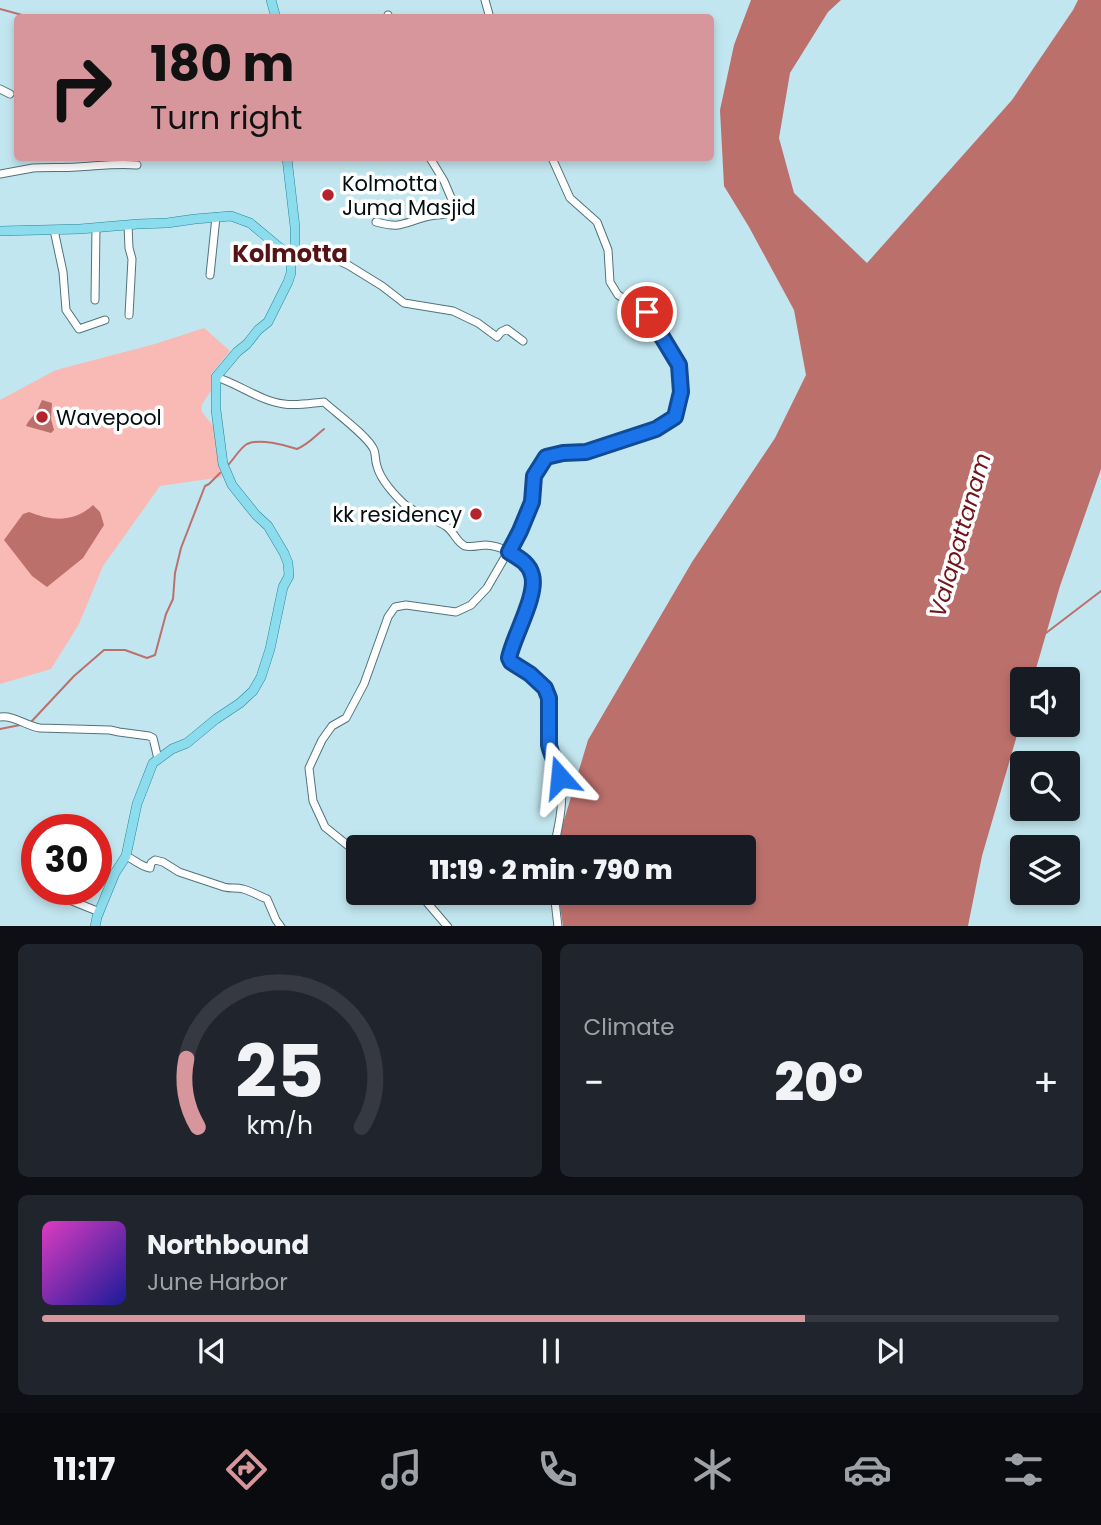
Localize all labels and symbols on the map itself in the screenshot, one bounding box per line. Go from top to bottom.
place label: Kolmotta Juma Masjid [342,169,476,222]
marker: Kolmotta Juma Masjid [320,187,336,203]
district label: Kolmotta [232,237,348,270]
pin [617,282,677,342]
place label: Wavepool [56,403,162,432]
marker: Wavepool [34,409,50,425]
water label: Valapattanam [921,449,999,621]
place label: kk residency [333,500,462,529]
marker: kk residency [468,506,484,522]
position arrow [523,740,597,814]
speed limit sign: 30 [21,814,112,905]

